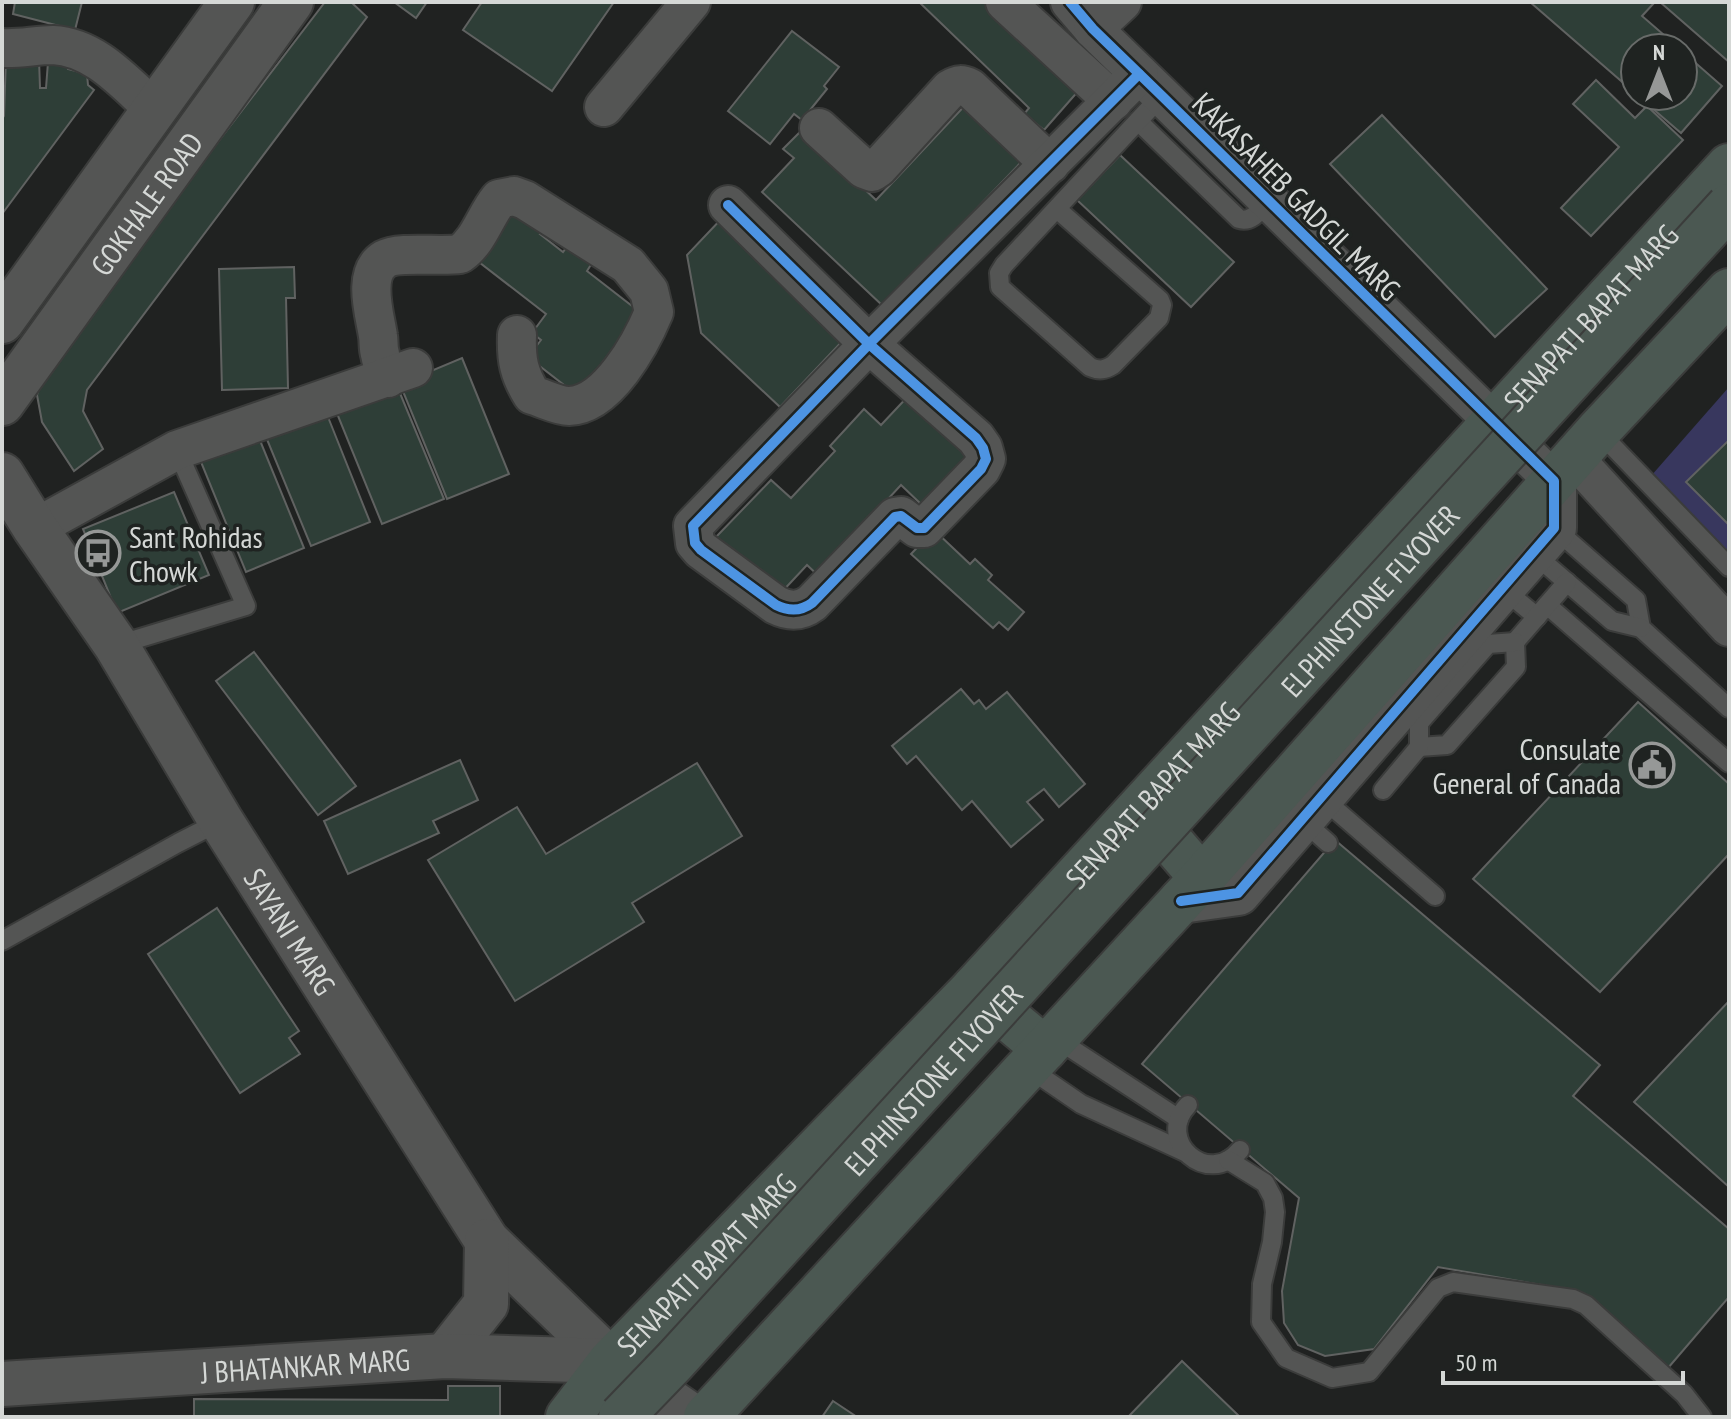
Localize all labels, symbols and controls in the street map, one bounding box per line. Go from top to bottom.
north arrow [1619,32,1699,112]
text: N [1653,38,1665,66]
street label: KAKASAHEB GADGIL MARG [1185,84,1409,308]
street label: GOKHALE ROAD [81,124,211,283]
street label: SENAPATI BAPAT MARG [1494,215,1686,419]
street label: ELPHINSTONE FLYOVER [1272,496,1467,704]
place label: Sant Rohidas Chowk [129,517,263,590]
bus stop icon: Sant Rohidas Chowk [74,529,122,577]
street label: SENAPATI BAPAT MARG [1056,693,1248,896]
place label: Consulate General of Canada [1432,729,1621,802]
public building icon: Consulate General of Canada [1628,741,1676,789]
street label: SAYANI MARG [236,860,345,1002]
street label: ELPHINSTONE FLYOVER [835,974,1030,1183]
street label: SENAPATI BAPAT MARG [608,1164,803,1364]
scale bar [1443,1335,1683,1385]
street label: J BHATANKAR MARG [199,1339,411,1391]
text: 50 m [1455,1347,1497,1378]

